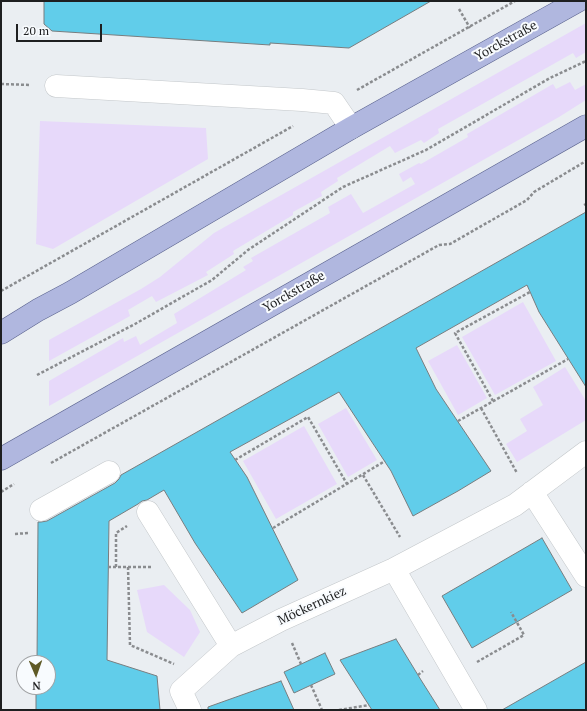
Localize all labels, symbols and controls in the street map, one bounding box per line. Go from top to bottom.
scale bar [18,16,104,42]
street label: Yorckstraße [472,17,540,65]
text: 20 m [23,23,49,38]
street label: Yorckstraße [260,268,328,316]
street label: Möckernkiez [275,583,349,629]
north arrow [16,655,56,695]
text: N [32,679,41,693]

